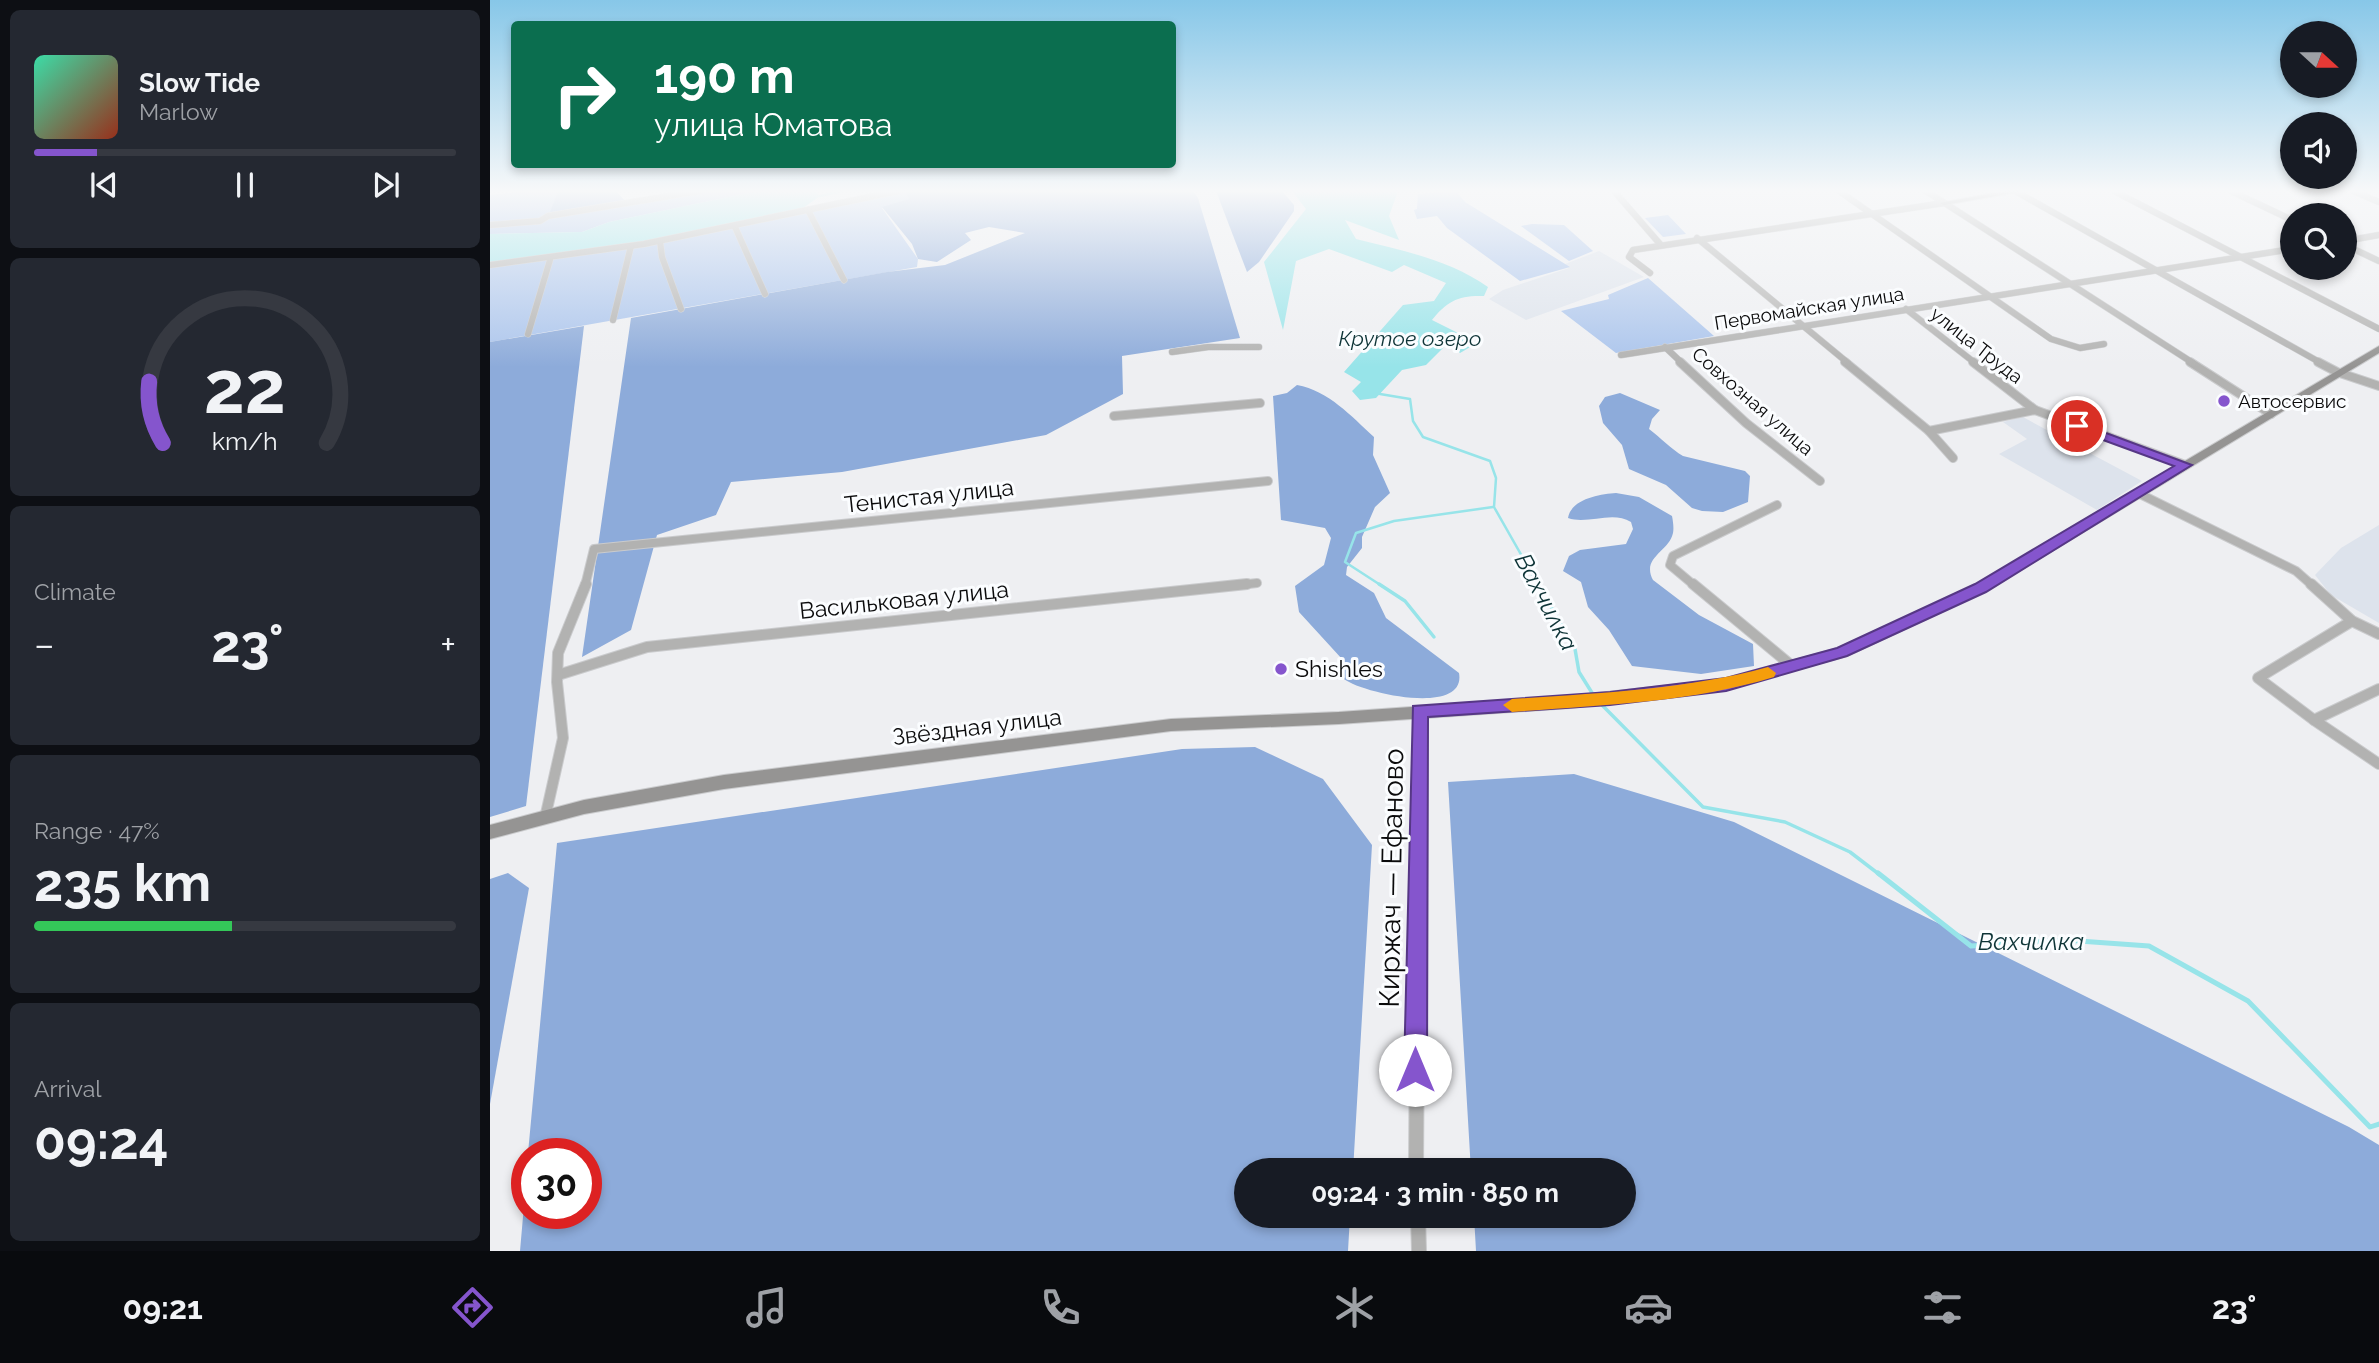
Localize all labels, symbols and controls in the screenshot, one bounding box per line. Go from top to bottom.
north arrow [2280,21,2357,98]
map controls [2280,21,2357,280]
text: 190 m [654,47,795,104]
icon: right [539,49,630,140]
text: Slow Tide [139,68,260,98]
text: Marlow [139,98,218,125]
text: улица Юматова [654,106,892,143]
button: sound [2280,112,2357,189]
icon: previous [85,166,123,204]
icon: pause [226,166,264,204]
icon: next [367,166,405,204]
button: search [2280,203,2357,280]
street label: Первомайская улица [1713,282,1905,334]
street label: улица Труда [1926,302,2028,388]
water label: Крутое озеро [1338,326,1482,351]
street label: Совхозная улица [1688,342,1818,460]
text: 22 [204,346,286,431]
place label: Автосервис [2238,390,2346,412]
marker: Автосервис [2216,393,2232,409]
pin [2047,396,2107,456]
icon: arrive [2058,407,2096,445]
text: km/h [212,426,278,456]
street label: Тенистая улица [843,473,1015,518]
water label: Вахчилка [1509,548,1584,655]
street label: Васильковая улица [798,575,1010,624]
text: Climate [34,578,116,605]
text: 23° [211,613,284,674]
text: − [34,622,54,667]
text: + [440,622,456,667]
place label: Shishles [1295,655,1383,682]
marker: Shishles [1273,661,1289,677]
street label: Звёздная улица [891,703,1063,750]
street label: Киржач — Ефаново [1373,748,1410,1008]
text: Range · 47% [34,817,160,844]
text: 235 km [34,852,211,913]
water label: Вахчилка [1978,927,2084,956]
position arrow [1378,1033,1452,1107]
text: Arrival [34,1075,101,1102]
text: 09:24 [34,1110,168,1171]
speed limit sign: 30 [511,1138,602,1229]
text: 09:24 · 3 min · 850 m [1311,1178,1559,1208]
icon: directions [448,1283,497,1332]
icon: music [742,1283,791,1332]
icon: phone [1036,1283,1085,1332]
icon: climate [1330,1283,1379,1332]
icon: car [1624,1283,1673,1332]
icon: filters [1918,1283,1967,1332]
text: 09:21 [123,1289,203,1326]
text: 23° [2212,1289,2256,1326]

